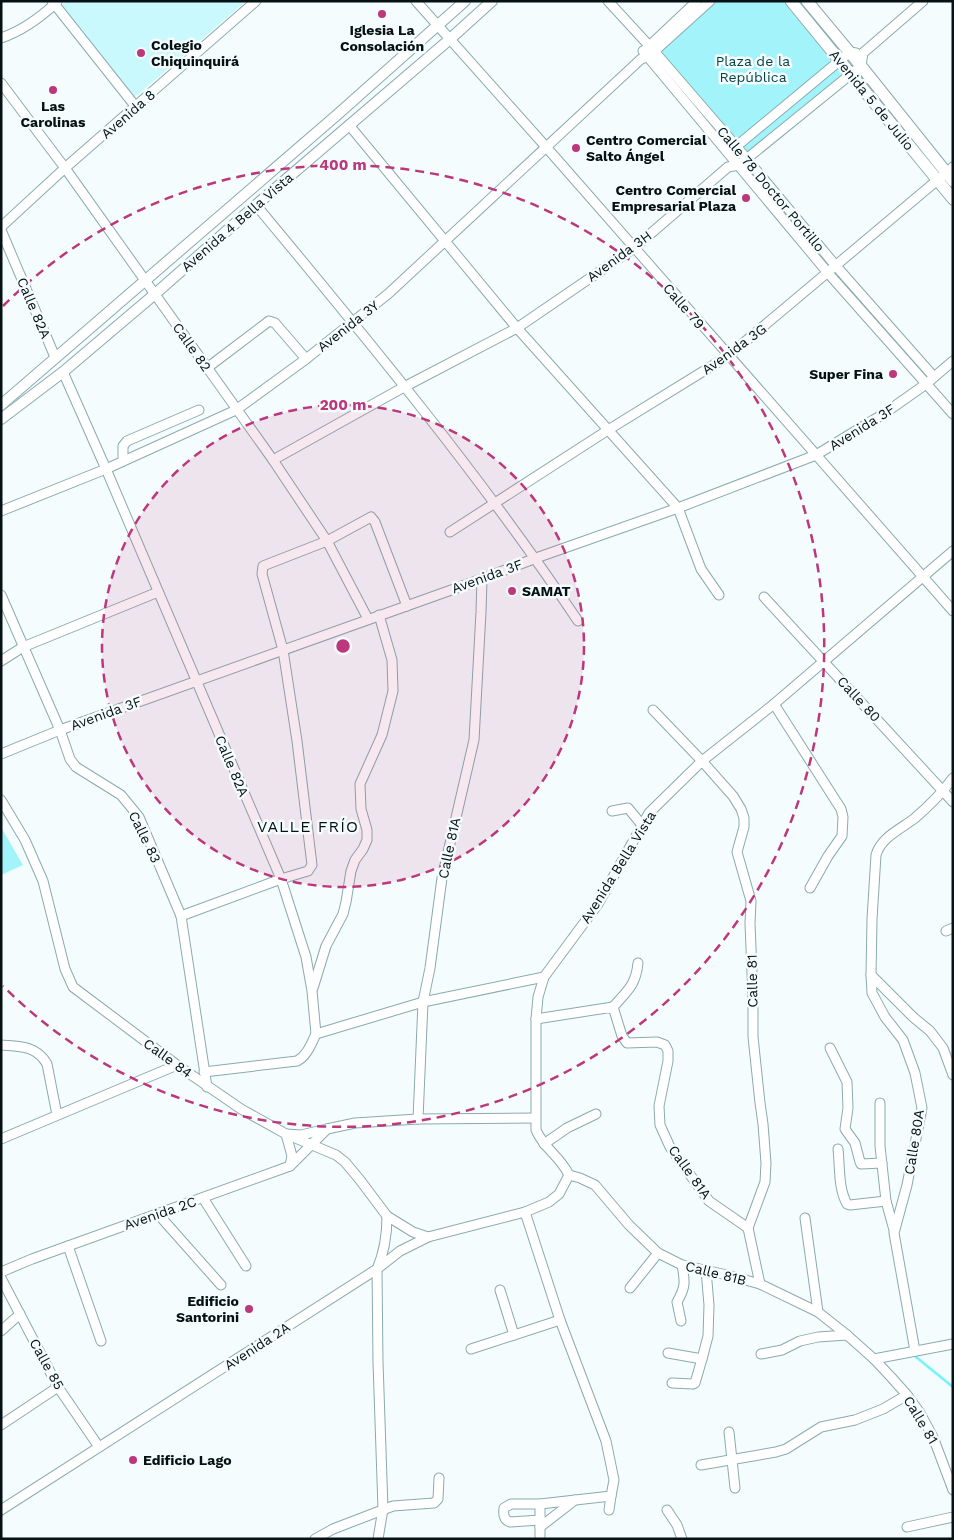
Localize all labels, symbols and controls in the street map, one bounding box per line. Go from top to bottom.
marker: Iglesia La Consolación [376,8,388,20]
place label: Iglesia La Consolación [340,22,424,54]
place label: Colegio Chiquinquirá [151,37,240,69]
street label: Avenida 5 de Julio [827,46,917,154]
marker: Colegio Chiquinquirá [135,47,147,59]
park label: Plaza de la República [716,53,790,85]
marker: Las Carolinas [47,84,59,96]
street label: Avenida 8 [98,86,158,142]
place label: Las Carolinas [21,98,86,130]
street label: Calle 78 Doctor Portillo [714,123,828,255]
place label: Centro Comercial Salto Ángel [586,132,707,164]
marker: Centro Comercial Salto Ángel [570,142,582,154]
text: 400 m [319,156,367,174]
street label: Avenida 4 Bella Vista [178,169,296,275]
place label: Centro Comercial Empresarial Plaza [612,182,737,214]
marker: Centro Comercial Empresarial Plaza [740,192,752,204]
street label: Avenida 3H [584,227,654,285]
street label: Calle 82A [14,275,54,341]
street label: Calle 79 [660,280,708,332]
street label: Avenida 3Y [314,297,382,355]
street label: Calle 82 [169,320,215,374]
street label: Avenida 3G [699,320,769,378]
place label: Super Fina [809,366,884,382]
marker: Super Fina [887,368,899,380]
text: 200 m [320,396,366,414]
street label: Avenida 3F [826,401,898,453]
street label: Avenida 3F [449,556,525,596]
place label: SAMAT [522,583,571,599]
marker: SAMAT [506,585,518,597]
centre of rings [334,637,352,655]
street label: Calle 80 [834,673,884,725]
street label: Avenida 3F [68,693,144,733]
street label: Calle 82A [212,733,252,799]
street label: Avenida Bella Vista [577,808,659,926]
street label: Calle 83 [126,809,164,865]
street label: Calle 81A [435,816,463,880]
district label: VALLE FRÍO [257,817,359,836]
street label: Calle 81 [744,954,760,1008]
street label: Calle 84 [141,1035,195,1081]
street label: Calle 80A [901,1108,927,1176]
street label: Calle 81A [665,1142,715,1202]
street label: Avenida 2C [122,1193,198,1233]
street label: Calle 81B [684,1258,748,1288]
place label: Edificio Santorini [176,1293,239,1325]
marker: Edificio Santorini [243,1303,255,1315]
street label: Avenida 2A [221,1319,293,1373]
street label: Calle 85 [26,1336,68,1392]
street label: Calle 81 [900,1393,942,1447]
place label: Edificio Lago [143,1452,232,1468]
marker: Edificio Lago [127,1454,139,1466]

